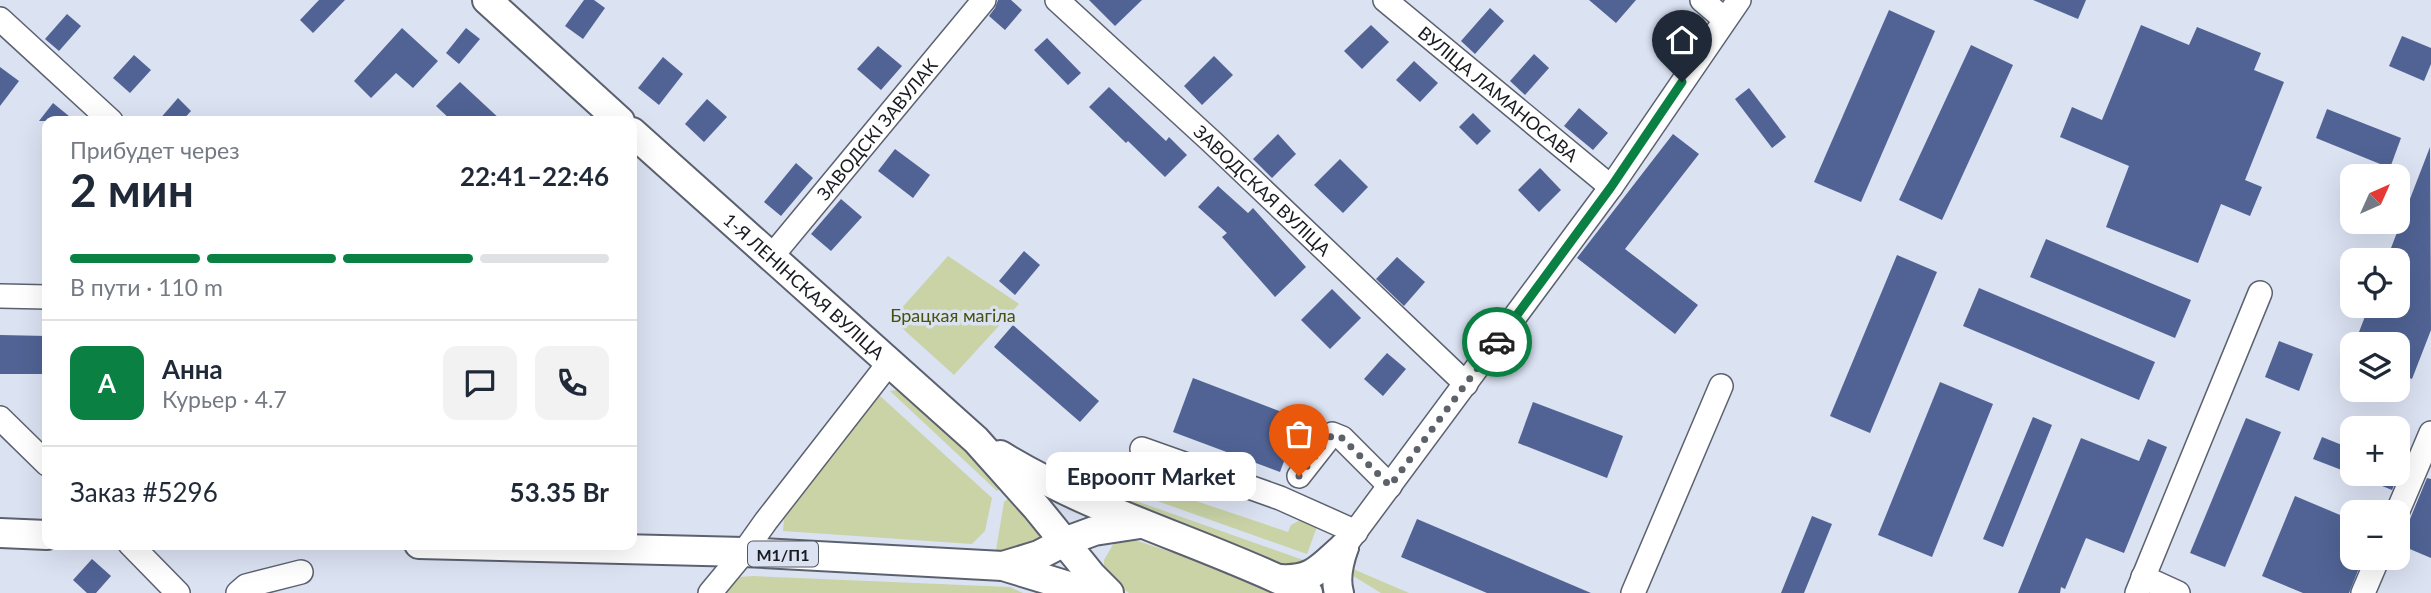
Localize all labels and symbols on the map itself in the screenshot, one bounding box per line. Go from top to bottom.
pin [1652,10,1712,82]
street label: ВУЛІЦА ЛАМАНОСАВА [1414,21,1583,167]
street label: ЗАВОДСКІ ЗАВУЛАК [812,54,942,204]
street label: ЗАВОДСКАЯ ВУЛІЦА [1189,120,1336,261]
north arrow [2340,164,2410,234]
street label: 1-Я ЛЕНІНСКАЯ ВУЛІЦА [719,208,890,364]
park label: Брацкая магіла [890,304,1016,326]
courier [1462,307,1532,377]
pin [1269,404,1329,476]
callout: Евроопт Market [1047,452,1257,500]
road number: М1/П1 [748,541,818,566]

